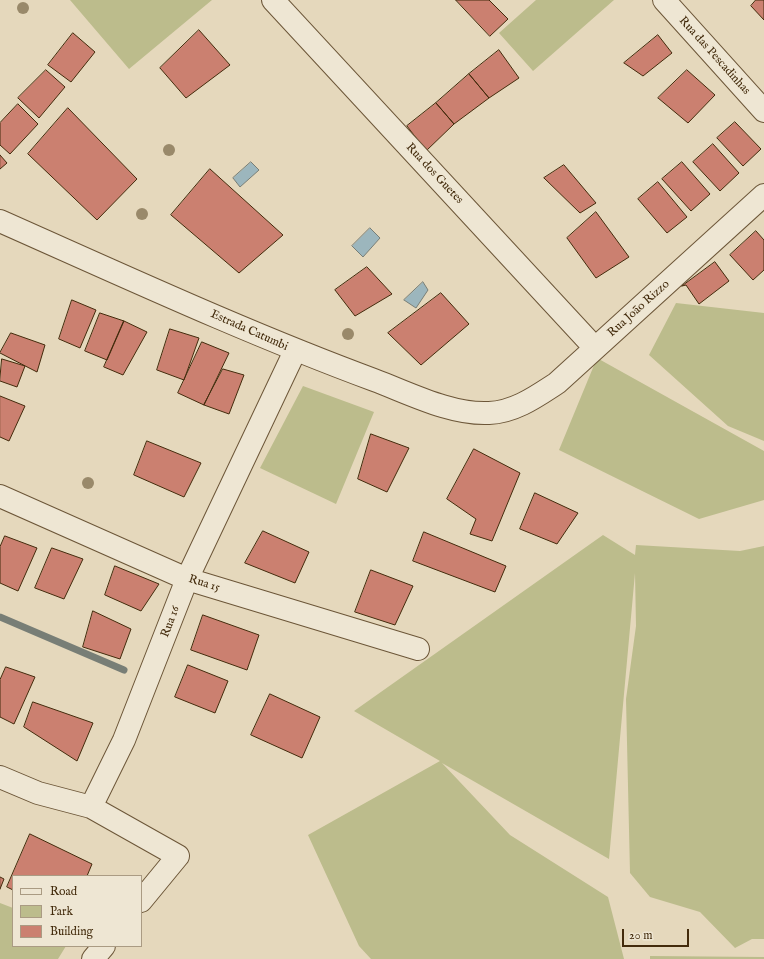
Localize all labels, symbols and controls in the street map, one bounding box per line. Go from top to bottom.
street label: Rua das Pescadinhas [675,14,753,98]
street label: Rua dos Guetes [402,141,466,207]
street label: Rua João Rizzo [605,277,673,341]
street label: Estrada Catumbi [208,307,290,355]
street label: Rua 15 [187,572,221,596]
street label: Rua 16 [158,604,184,640]
legend [12,875,142,947]
text: Road [50,884,77,899]
text: Park [50,904,73,919]
scale bar [624,921,691,947]
text: Building [50,924,93,939]
text: 20 m [629,928,652,943]

